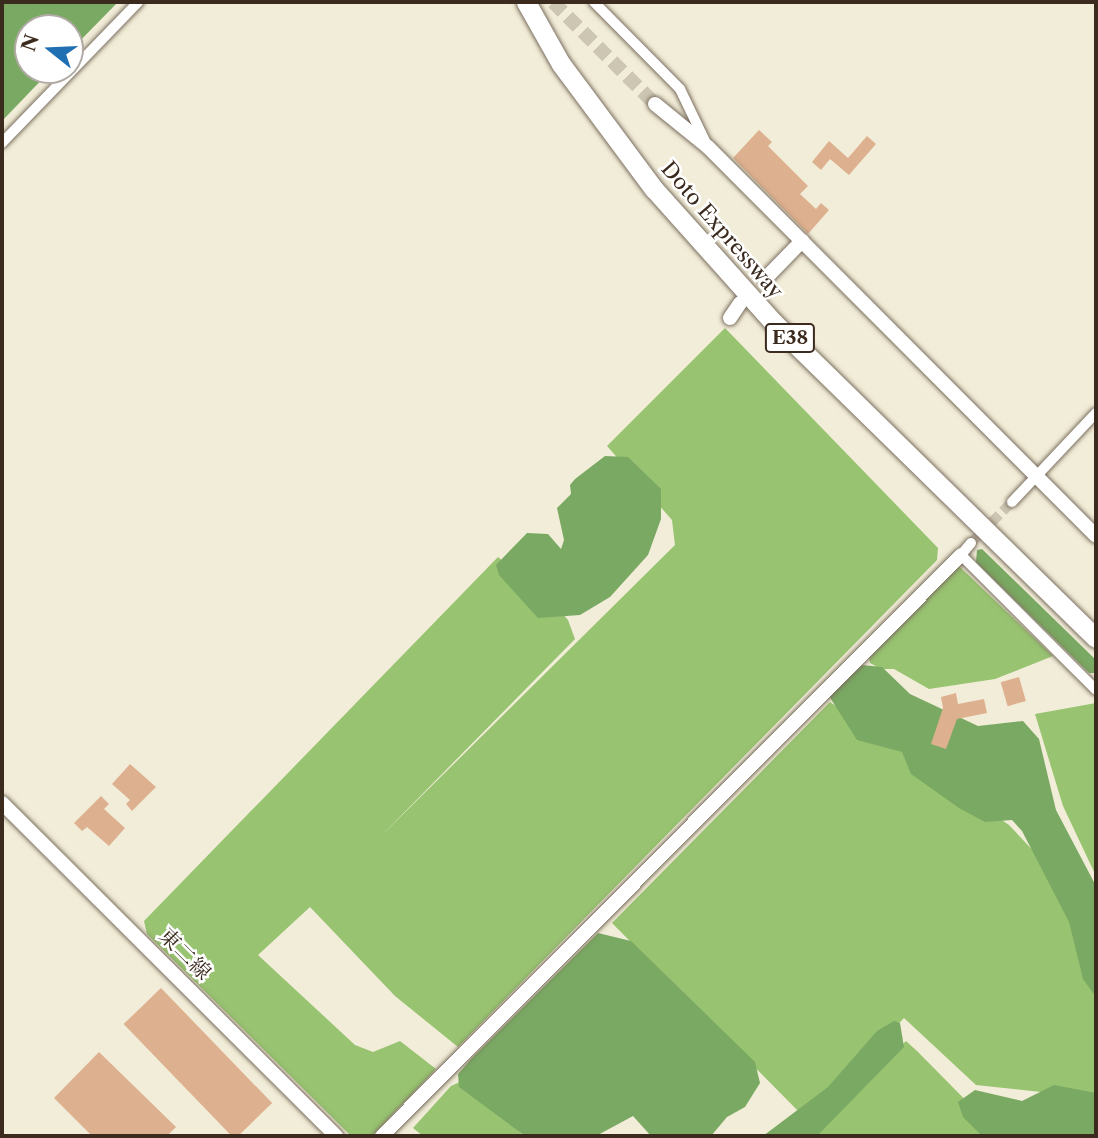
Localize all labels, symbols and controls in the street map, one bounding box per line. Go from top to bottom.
north arrow [14,14,84,84]
text: N [17,32,44,54]
street label: Doto Expressway [656,156,788,304]
road number: E38 [764,322,816,354]
street label: 東二線 [154,923,216,985]

